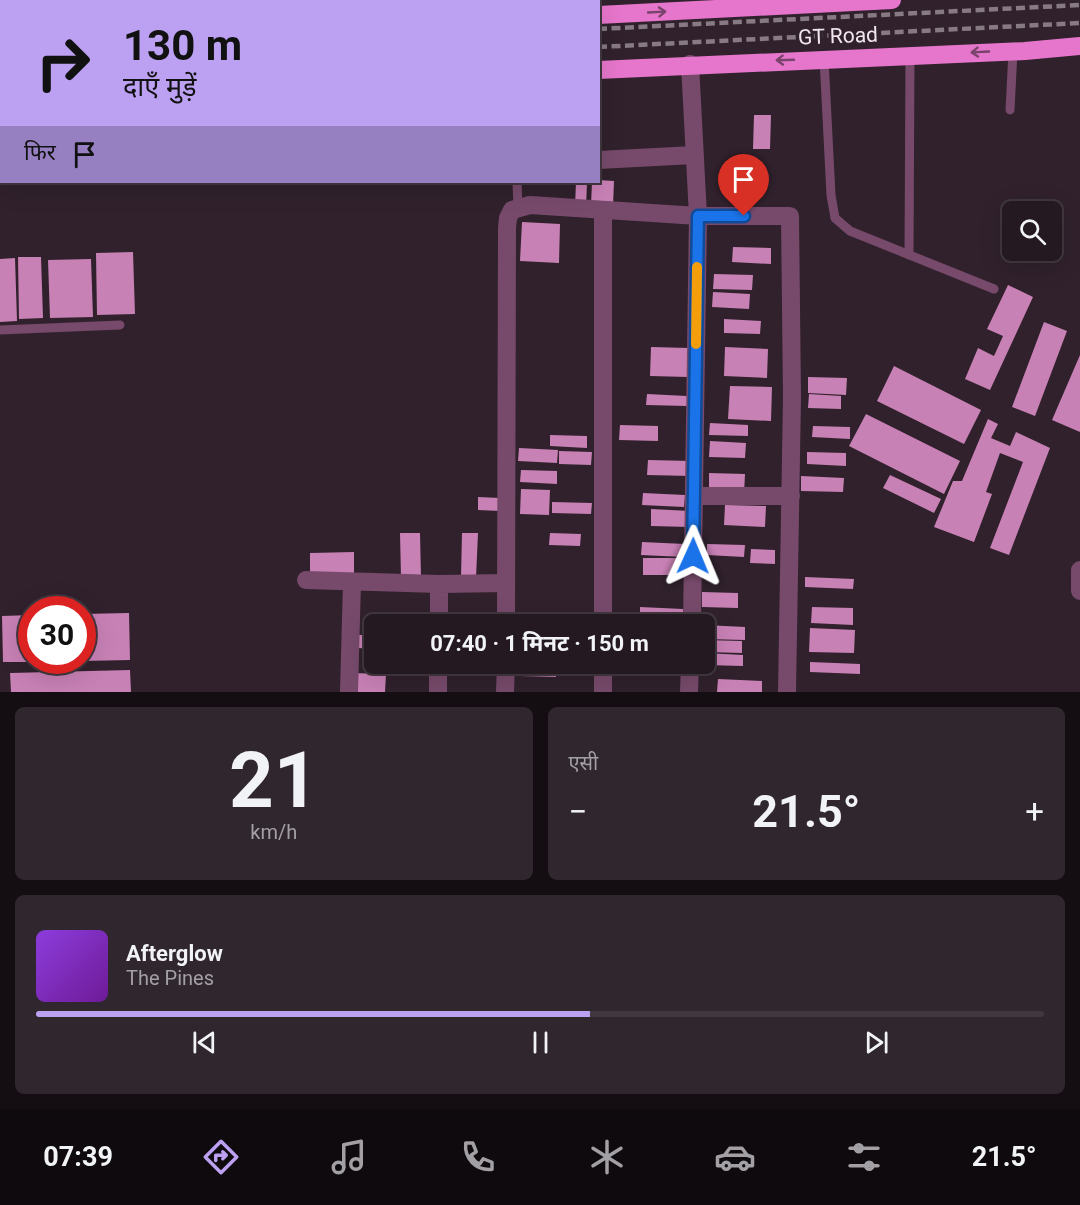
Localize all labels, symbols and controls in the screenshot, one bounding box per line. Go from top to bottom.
one-way arrow [646,6,666,17]
text: 130 m [123,21,242,70]
street label: GT Road [798,23,878,49]
icon: right [24,24,102,102]
one-way arrow [970,47,990,58]
one-way arrow [775,55,795,66]
text: दाएँ मुड़ें [123,71,197,103]
icon: arrive [68,138,101,171]
text: फिर [24,140,56,165]
pin [718,154,769,216]
icon: arrive [727,163,760,196]
map controls [1002,201,1062,261]
button: search [1002,201,1062,261]
position arrow [661,524,725,588]
speed limit sign: 30 [18,596,96,674]
text: 07:40 · 1 मिनट · 150 m [430,631,649,656]
text: 21 [229,735,319,826]
text: एसी [569,751,598,775]
text: 21.5° [752,785,860,838]
text: − [569,792,587,831]
text: + [1025,792,1044,831]
text: km/h [250,820,297,844]
text: Afterglow [126,941,223,966]
text: The Pines [126,966,214,990]
icon: previous [188,1026,221,1059]
icon: pause [524,1026,557,1059]
icon: next [860,1026,893,1059]
icon: directions [200,1136,242,1178]
icon: music [328,1136,370,1178]
icon: phone [457,1136,499,1178]
icon: climate [586,1136,628,1178]
icon: car [714,1136,756,1178]
icon: filters [843,1136,885,1178]
text: 07:39 [43,1141,113,1173]
text: 21.5° [972,1141,1037,1173]

